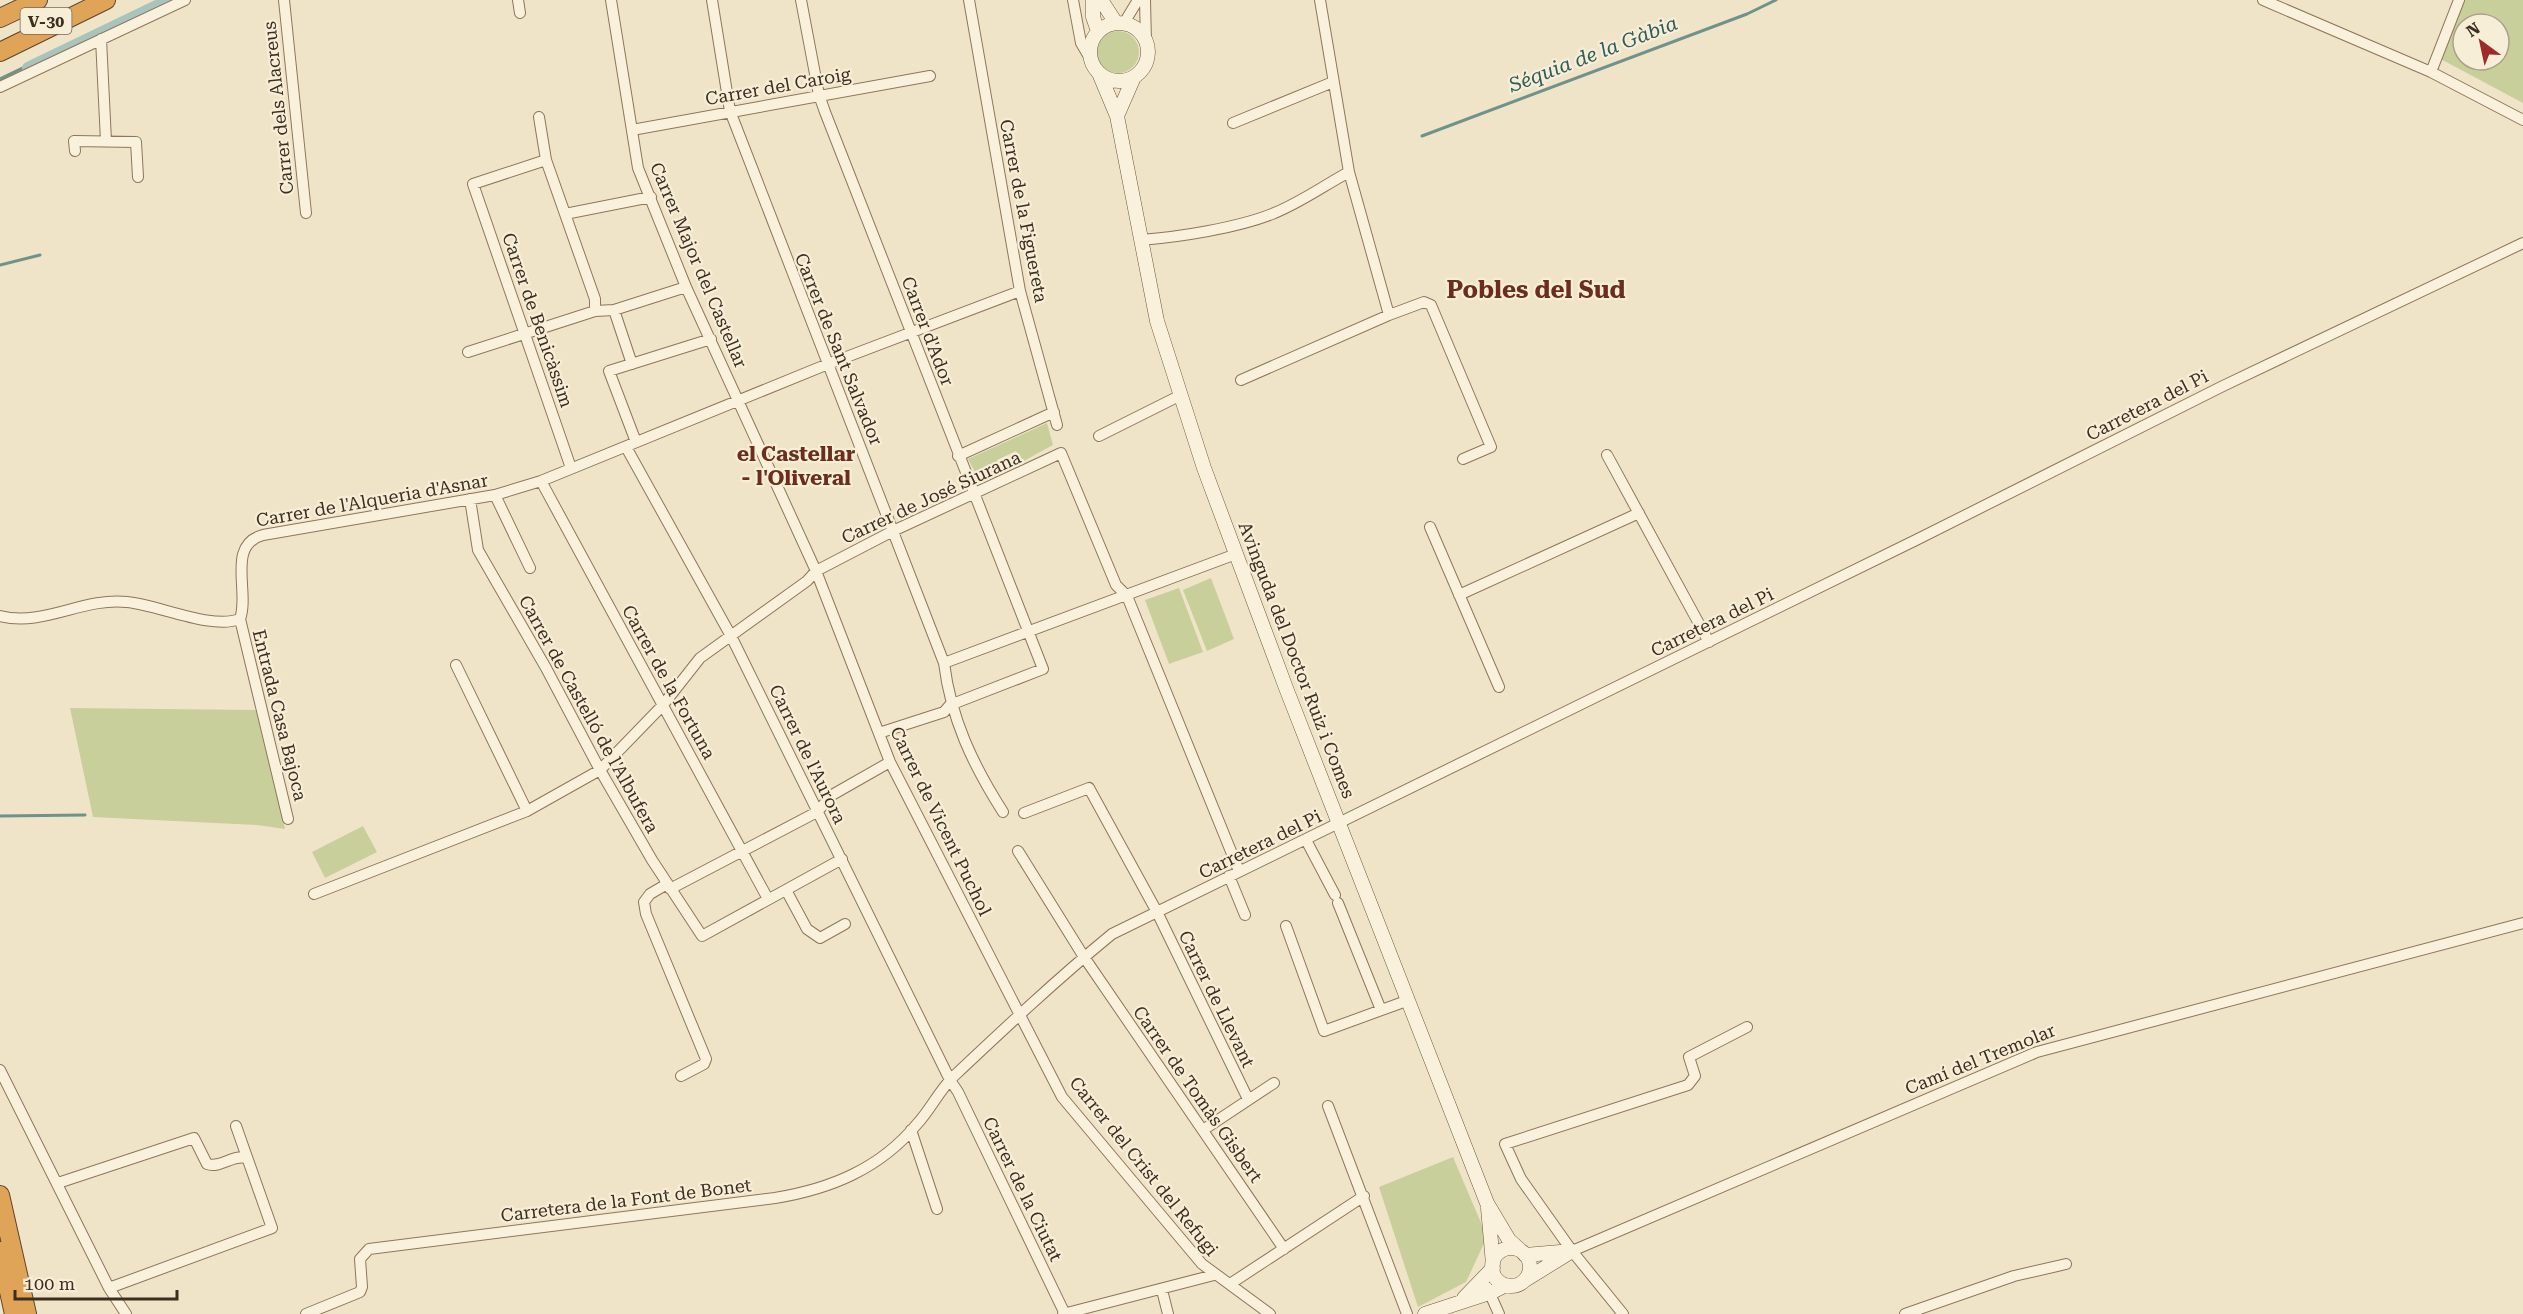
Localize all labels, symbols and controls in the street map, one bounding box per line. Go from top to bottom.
road number: V-30 [20,8,72,34]
water label: Séquia de la Gàbia [1504,11,1681,98]
north arrow [2451,12,2511,72]
text: N [2463,19,2483,41]
street label: Carrer dels Alacreus [258,20,298,196]
street label: Carrer del Caroig [704,63,853,109]
street label: Carrer de la Figuereta [996,118,1052,305]
street label: Carrer Major del Castellar [646,159,752,371]
street label: Carrer de Benicàssim [498,230,578,410]
street label: Carrer de Sant Salvador [791,250,887,448]
street label: Carrer d'Ador [898,273,958,389]
district label: Pobles del Sud [1446,276,1626,304]
street label: Carretera del Pi [2083,365,2212,445]
district label: el Castellar - l'Oliveral [737,442,856,490]
street label: Carrer de José Siurana [838,446,1024,548]
street label: Carrer de l'Alqueria d'Asnar [254,469,490,531]
street label: Avinguda del Doctor Ruiz i Comes [1234,519,1360,801]
street label: Carretera del Pi [1647,583,1777,661]
street label: Carrer de Castelló de l'Albufera [515,592,663,837]
street label: Carrer de la Fortuna [618,601,720,763]
street label: Entrada Casa Bajoca [249,627,312,803]
street label: Carrer de l'Aurora [765,681,851,827]
street label: Carrer de Vicent Puchol [886,723,996,919]
street label: Carretera del Pi [1195,805,1325,883]
street label: Carrer de Llevant [1175,927,1259,1071]
street label: Carrer de Tomàs Gisbert [1129,1002,1267,1186]
street label: Camí del Tremolar [1902,1019,2058,1099]
street label: Carrer del Crist del Refugi [1065,1072,1223,1260]
street label: Carrer de la Ciutat [979,1113,1067,1265]
street label: Carretera de la Font de Bonet [500,1174,753,1226]
scale bar [15,1263,177,1301]
text: 100 m [24,1273,75,1294]

